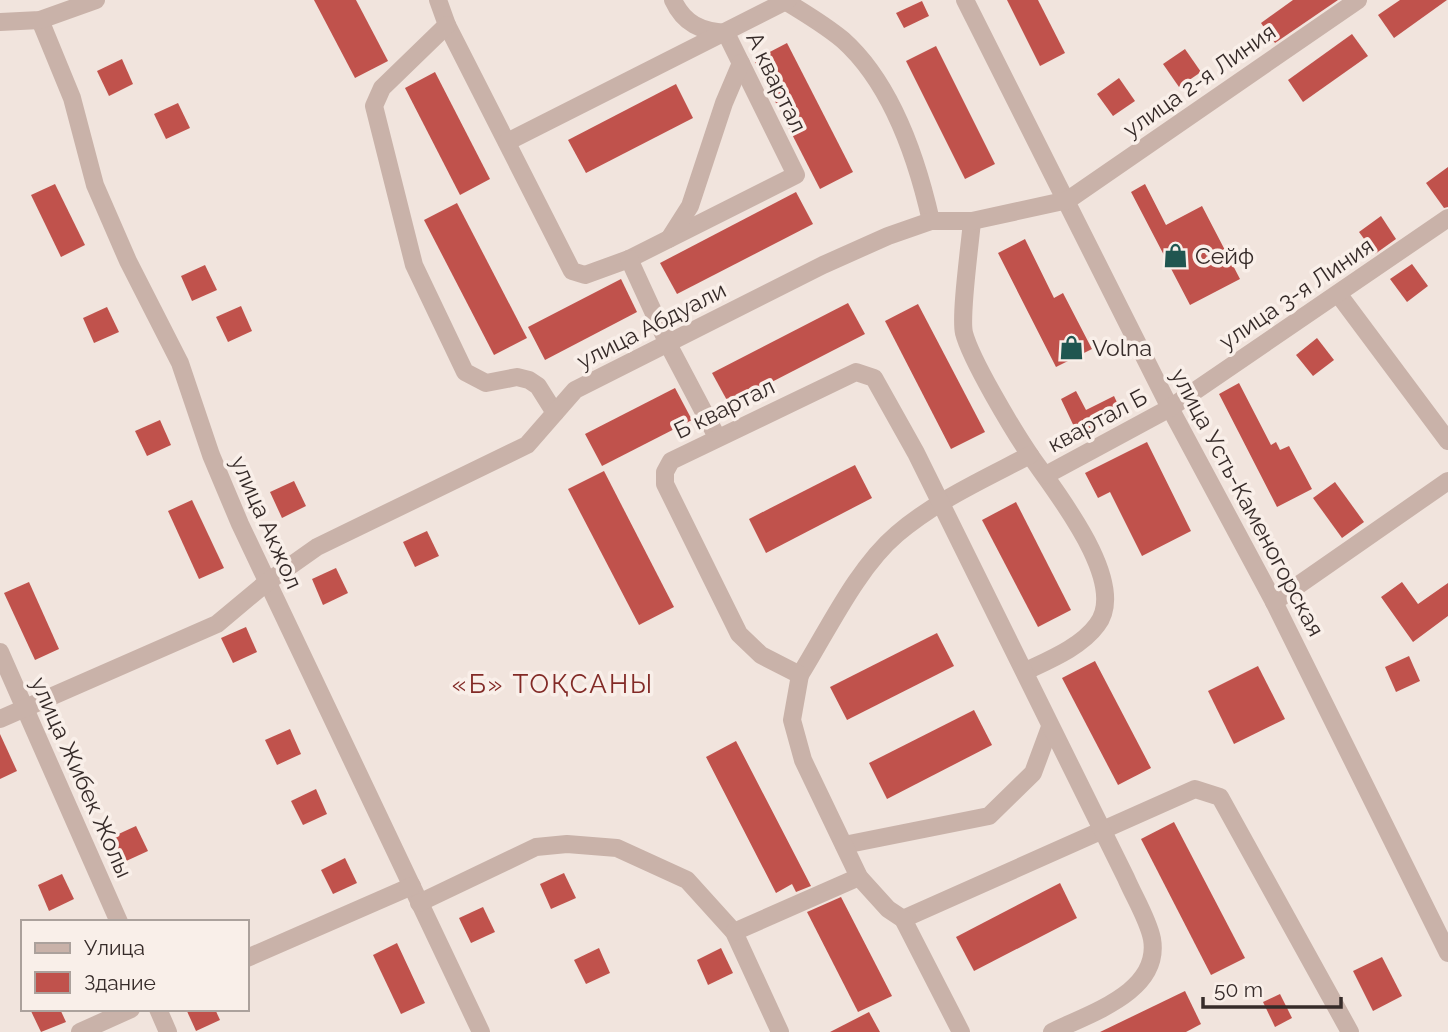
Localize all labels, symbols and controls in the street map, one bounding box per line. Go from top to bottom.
street label: улица 2-я Линия [1118,17,1280,143]
street label: А квартал [741,27,813,137]
street label: улица 3-я Линия [1214,231,1378,355]
shop icon: Сейф [1161,241,1189,269]
place label: Сейф [1195,242,1254,269]
street label: улица Абдуали [572,276,730,374]
shop icon: Volna [1058,333,1086,361]
place label: Volna [1092,334,1152,361]
street label: улица Усть-Каменогорская [1166,363,1330,641]
street label: Б квартал [669,372,779,444]
street label: квартал Б [1043,383,1151,457]
street label: улица Акжол [226,451,308,593]
district label: «Б» ТОҚСАНЫ [452,669,654,699]
street label: улица Жибек Жолы [26,672,138,882]
legend [21,920,248,1011]
text: Улица [84,935,145,960]
scale bar [1203,965,1341,1009]
text: Здание [84,970,156,995]
text: 50 m [1214,977,1263,1002]

